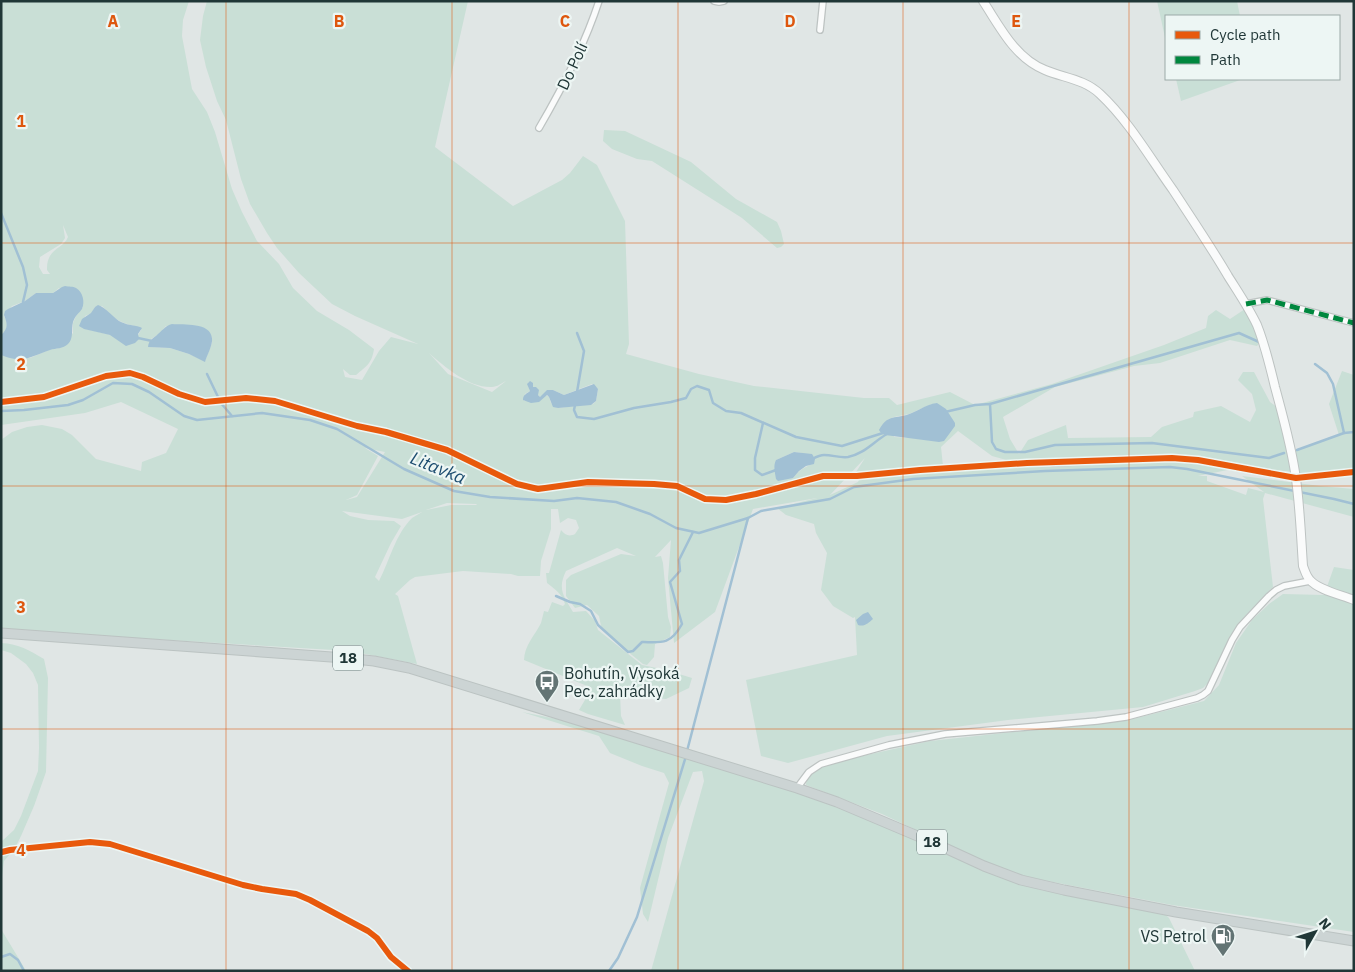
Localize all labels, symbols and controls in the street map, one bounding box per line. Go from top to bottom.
text: A [108,11,119,31]
text: B [334,11,345,31]
text: C [560,11,570,31]
text: D [784,11,796,31]
text: E [1011,11,1021,31]
legend [1165,15,1340,80]
text: Cycle path [1210,25,1281,44]
street label: Do Polí [552,39,592,93]
text: Path [1210,50,1241,69]
text: 1 [16,111,26,131]
text: 2 [16,354,26,374]
water label: Litavka [407,446,469,489]
text: 3 [16,597,26,617]
road number: 18 [333,646,363,670]
place label: Bohutín, Vysoká Pec, zahrádky [564,663,680,701]
bus stop icon: Bohutín, Vysoká Pec, zahrádky [534,669,560,703]
road number: 18 [917,830,947,854]
text: 4 [16,840,26,860]
north arrow [1290,907,1340,957]
text: N [1315,914,1335,933]
fuel station icon: VS Petrol [1210,923,1236,957]
place label: VS Petrol [1140,926,1206,946]

